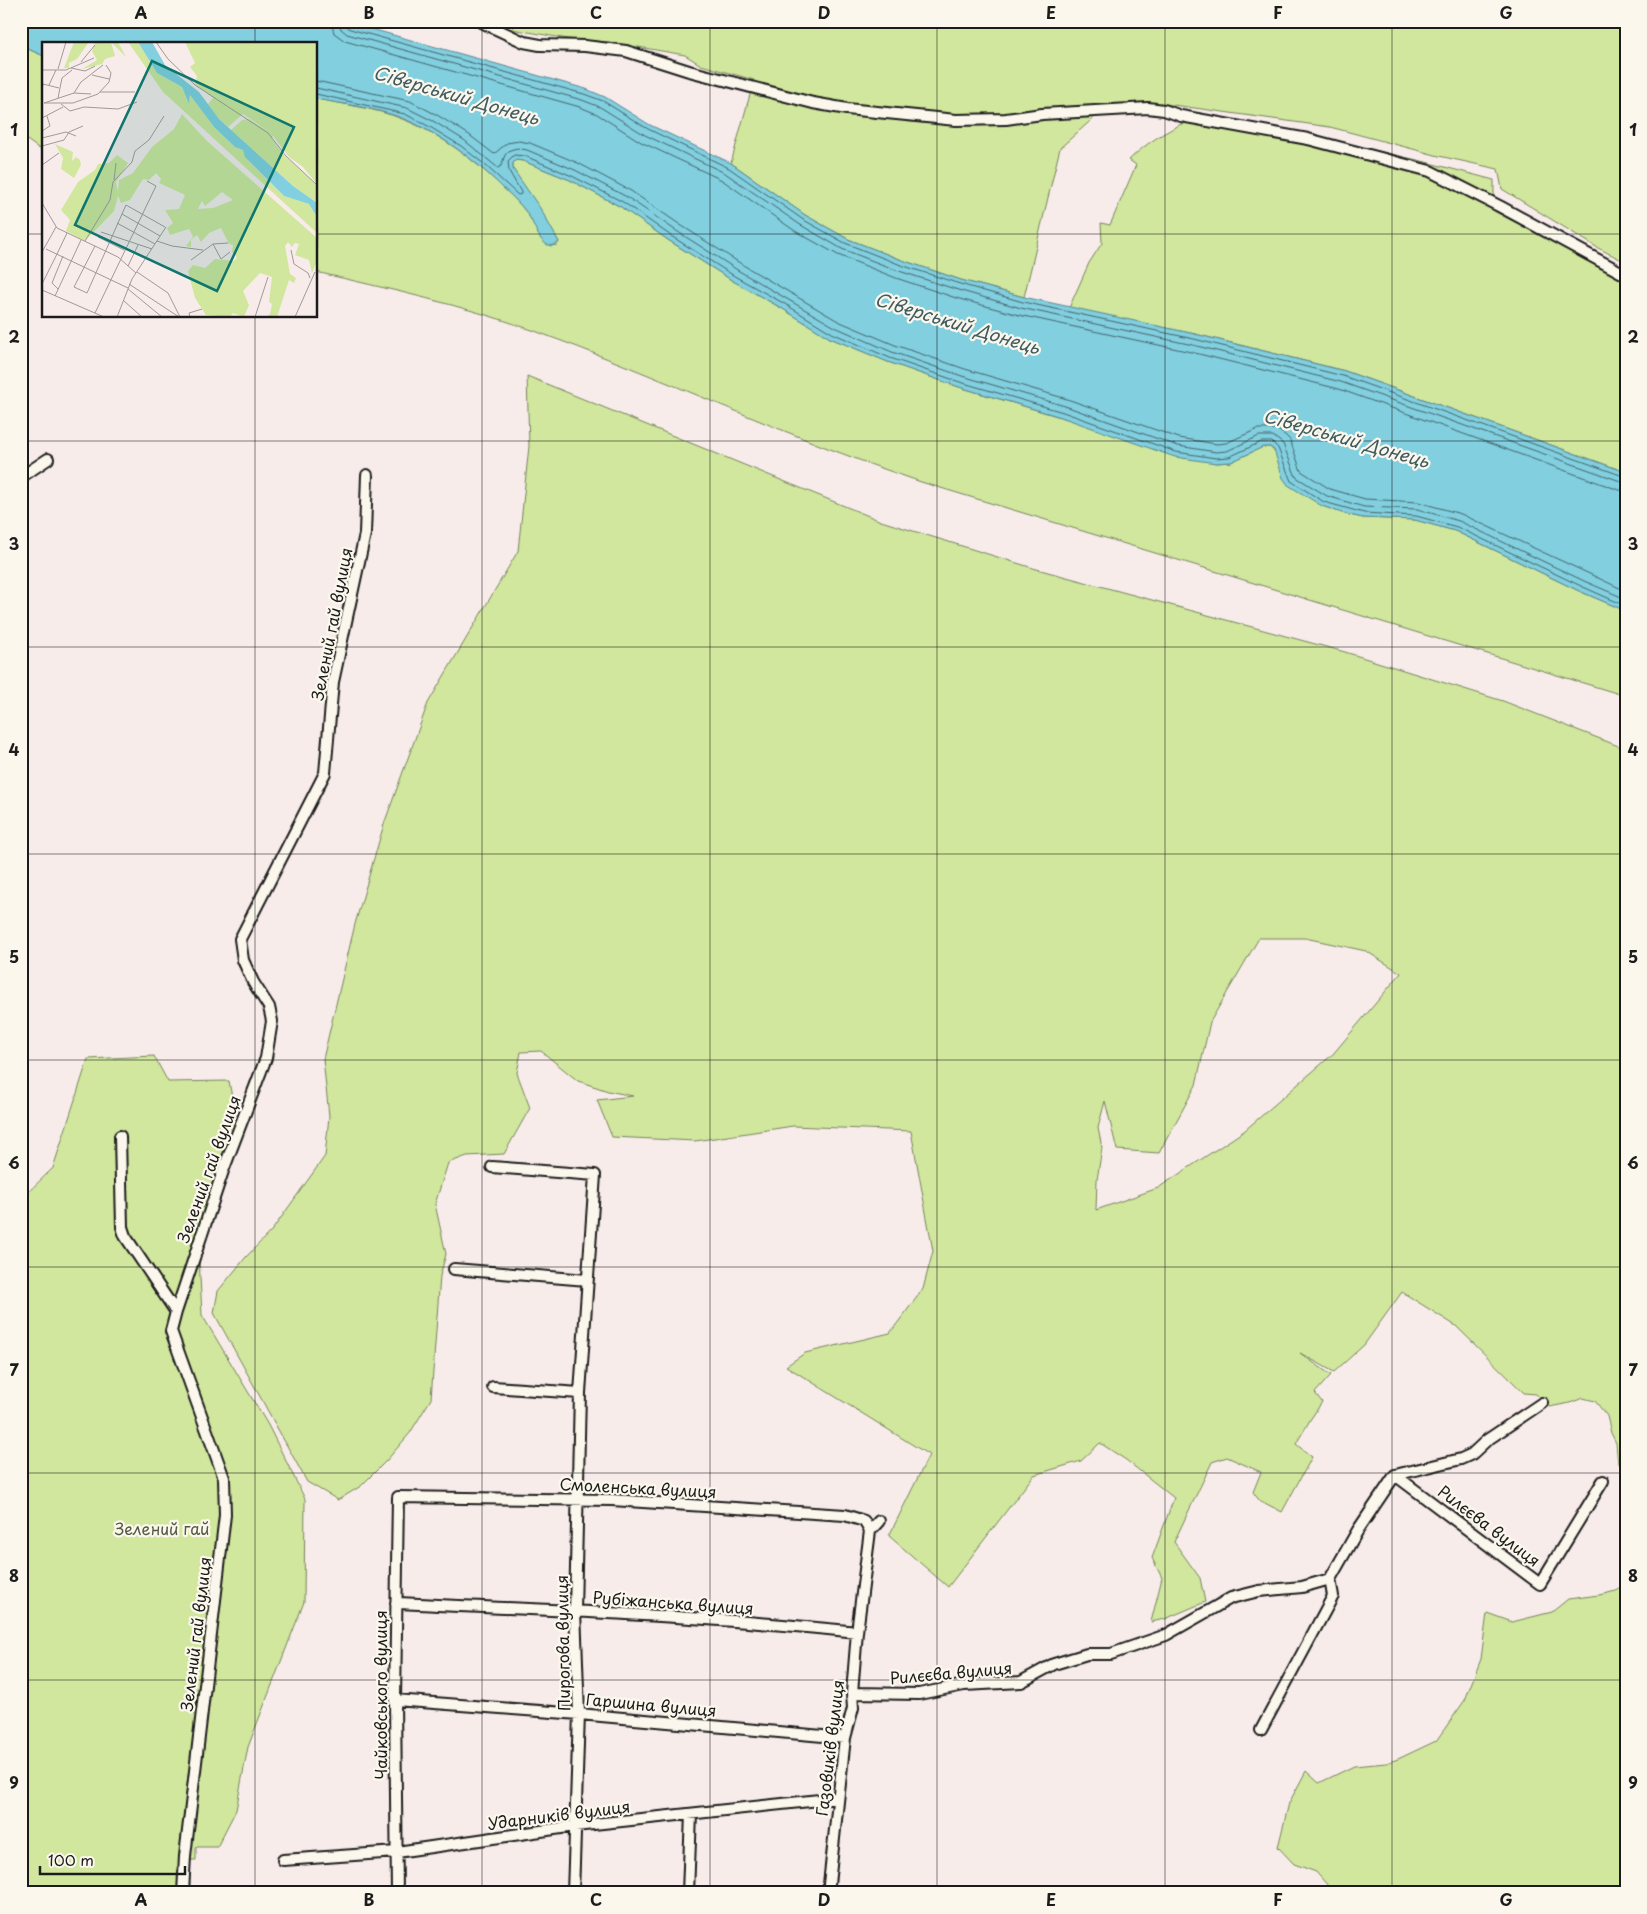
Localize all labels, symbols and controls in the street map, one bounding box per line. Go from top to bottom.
text: A [135,0,148,24]
text: B [364,0,375,24]
text: C [590,0,602,24]
text: D [818,0,830,24]
text: E [1046,0,1056,24]
text: F [1273,0,1283,24]
text: G [1499,0,1513,24]
inset map [42,42,318,318]
water label: Сіверський Донець [370,58,543,131]
text: 1 [10,117,18,141]
text: 1 [1629,117,1637,141]
water label: Сіверський Донець [872,285,1044,361]
text: 2 [8,324,20,348]
text: 2 [1627,324,1639,348]
water label: Сіверський Донець [1260,401,1433,474]
text: 3 [9,531,19,555]
text: 3 [1628,531,1638,555]
street label: Зелений гай вулиця [304,545,358,702]
text: 4 [9,737,20,761]
text: 4 [1628,737,1639,761]
text: 5 [9,944,19,968]
text: 5 [1628,944,1638,968]
street label: Зелений гай вулиця [170,1092,246,1246]
text: 6 [8,1150,20,1174]
text: 6 [1627,1150,1639,1174]
text: 7 [9,1357,19,1381]
text: 7 [1628,1357,1638,1381]
street label: Смоленська вулиця [559,1471,717,1503]
street label: Рилєєва вулиця [1433,1479,1546,1572]
park label: Зелений гай [115,1516,209,1540]
street label: Зелений гай вулиця [174,1555,216,1712]
text: 8 [9,1563,19,1587]
text: 8 [1628,1563,1638,1587]
street label: Пирогова вулиця [549,1575,575,1711]
street label: Рубіжанська вулиця [592,1584,755,1620]
street label: Чайковського вулиця [368,1610,392,1780]
street label: Рилєєва вулиця [889,1655,1013,1689]
street label: Газовиків вулиця [809,1678,849,1817]
street label: Гаршина вулиця [585,1686,717,1722]
text: 9 [9,1770,19,1794]
text: 9 [1628,1770,1638,1794]
street label: Ударників вулиця [486,1793,631,1835]
scale bar [40,1844,185,1876]
text: 100 m [48,1848,94,1871]
text: A [135,1887,148,1911]
text: B [364,1887,375,1911]
text: C [590,1887,602,1911]
text: D [818,1887,830,1911]
text: E [1046,1887,1056,1911]
text: F [1273,1887,1283,1911]
text: G [1499,1887,1513,1911]

